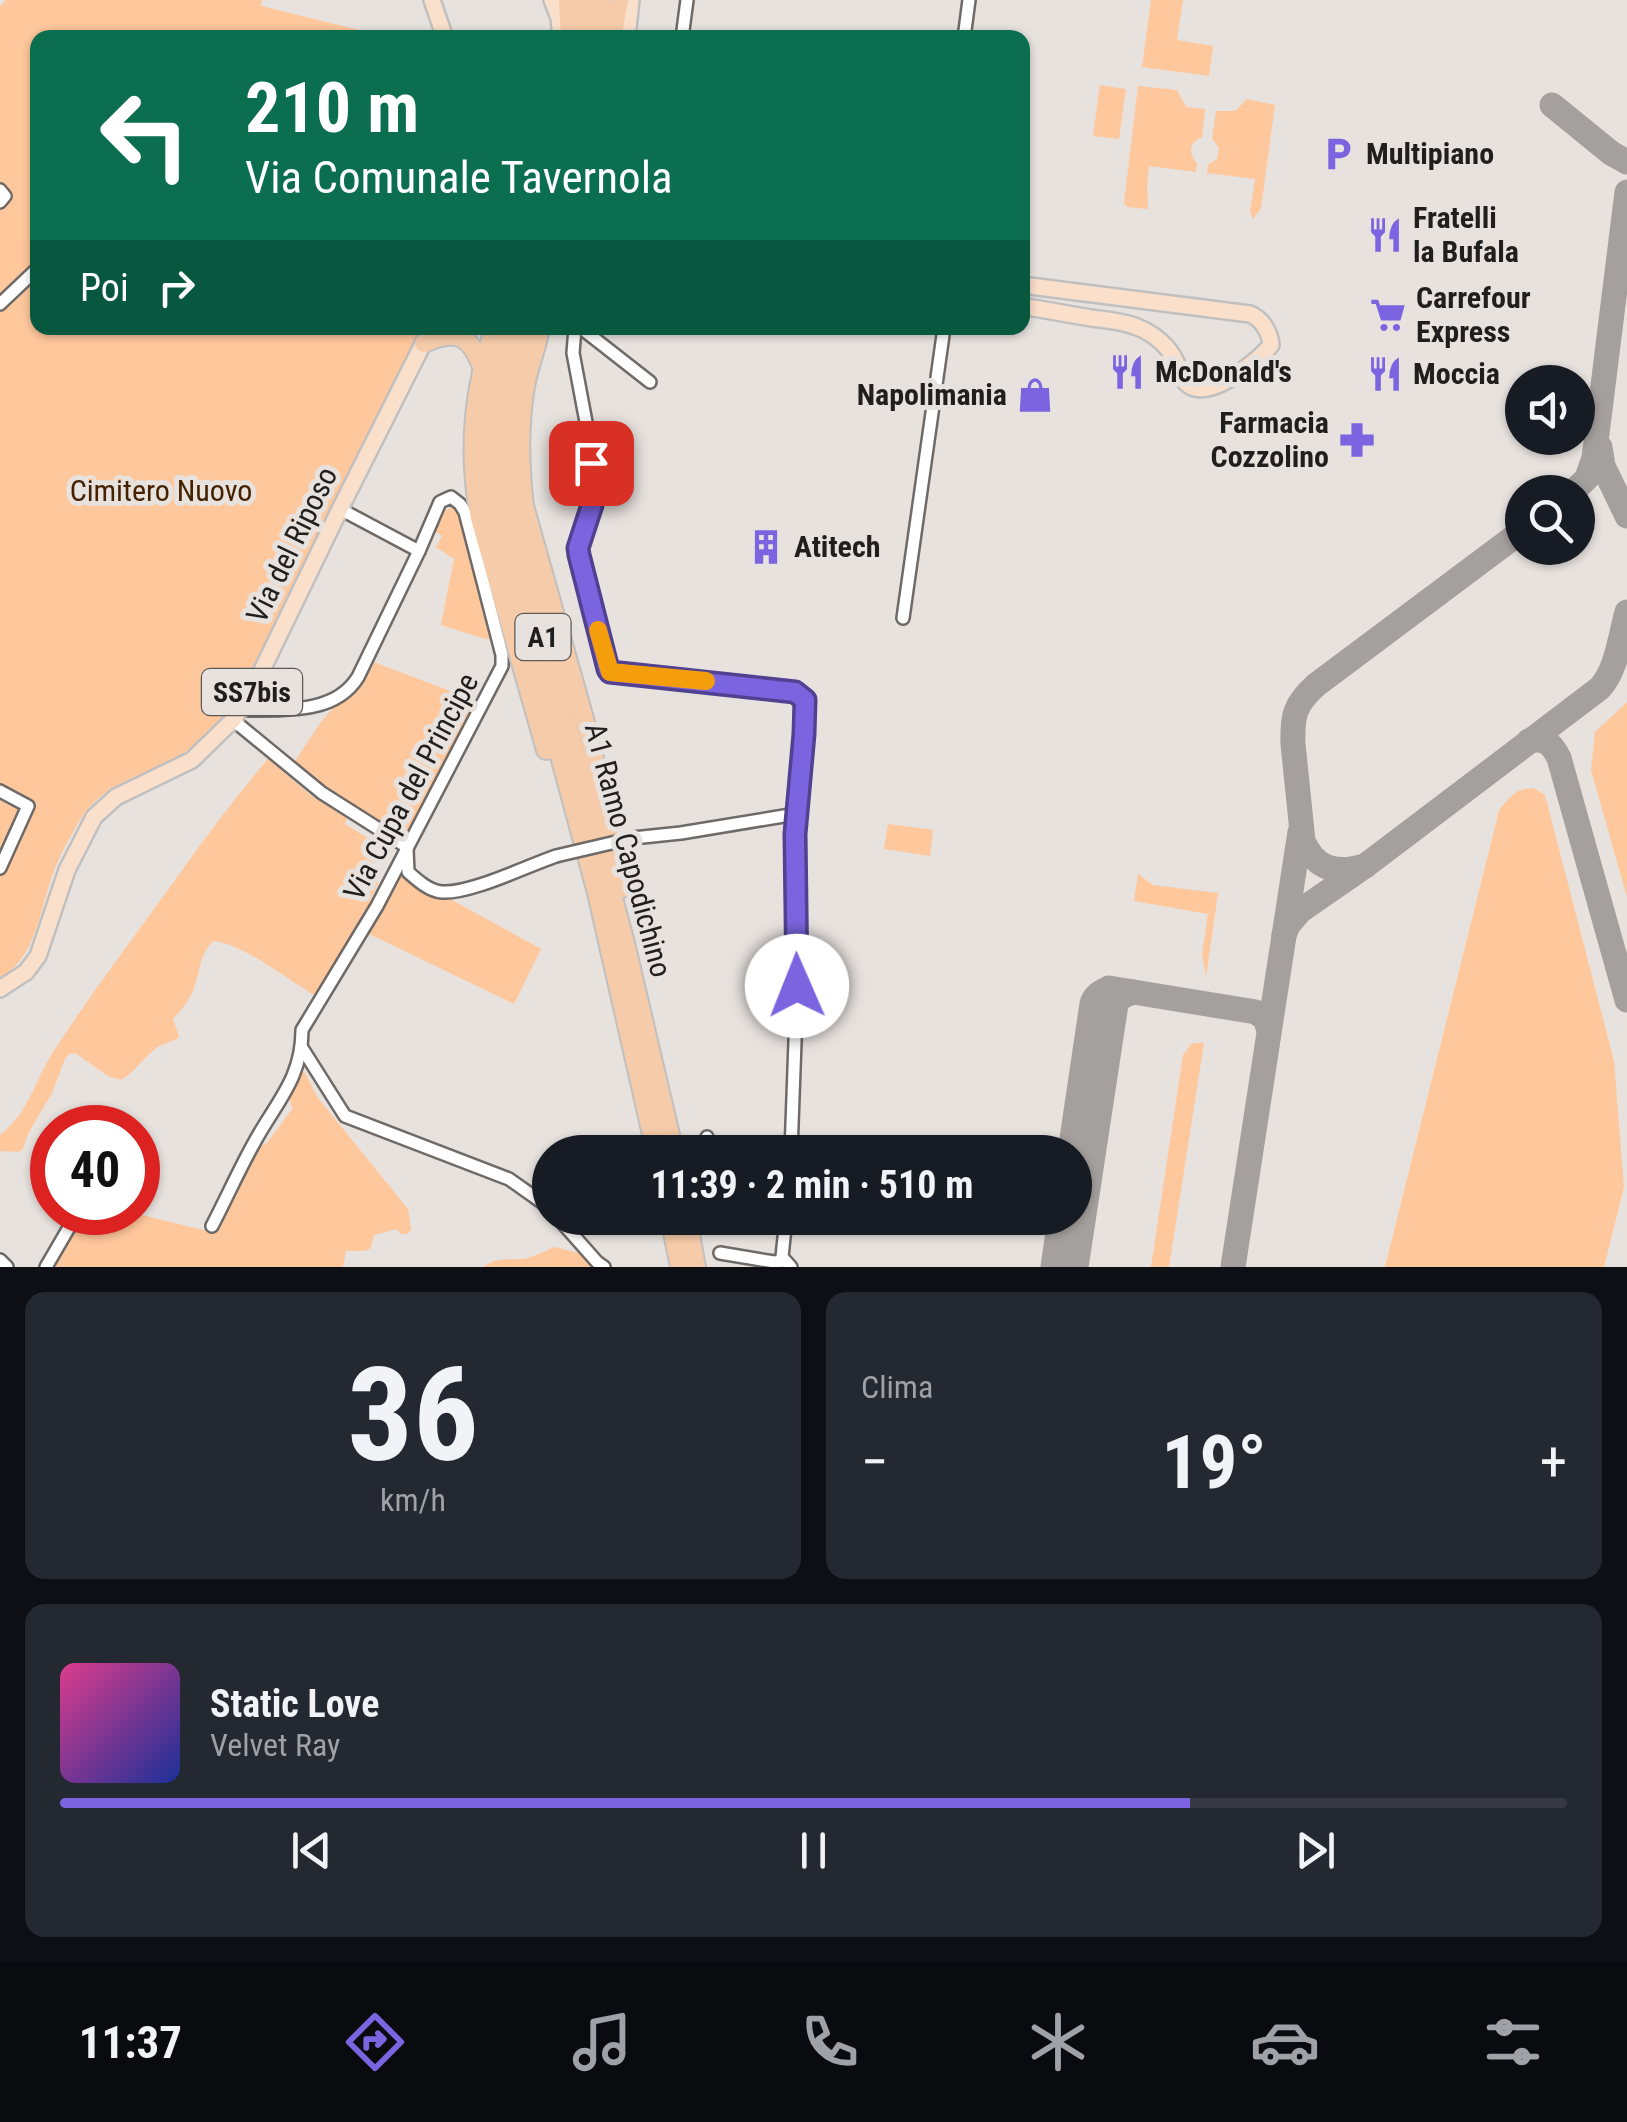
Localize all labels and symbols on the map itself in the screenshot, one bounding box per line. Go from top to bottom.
parking icon: Multipiano [1319,135,1357,173]
place label: Multipiano [1366,136,1494,171]
place label: Fratelli la Bufala [1413,200,1519,269]
restaurant icon: Fratelli la Bufala [1366,216,1404,254]
place label: Carrefour Express [1416,280,1531,349]
supermarket icon: Carrefour Express [1369,296,1407,334]
restaurant icon: McDonald's [1108,353,1146,391]
place label: McDonald's [1155,354,1292,389]
restaurant icon: Moccia [1366,355,1404,393]
place label: Moccia [1413,356,1500,391]
shop icon: Napolimania [1016,376,1054,414]
place label: Napolimania [857,377,1007,412]
place label: Farmacia Cozzolino [1211,405,1329,474]
pin [549,421,634,506]
pharmacy icon: Farmacia Cozzolino [1338,421,1376,459]
street label: Via del Riposo [239,461,344,628]
park label: Cimitero Nuovo [70,473,252,508]
building icon: Atitech [747,528,785,566]
place label: Atitech [794,529,881,564]
road number: A1 [516,614,570,660]
street label: Via Cupa del Principe [336,667,485,906]
road number: SS7bis [202,669,302,715]
street label: A1 Ramo Capodichino [578,719,679,981]
position arrow [745,934,849,1038]
speed limit sign: 40 [30,1105,160,1235]

